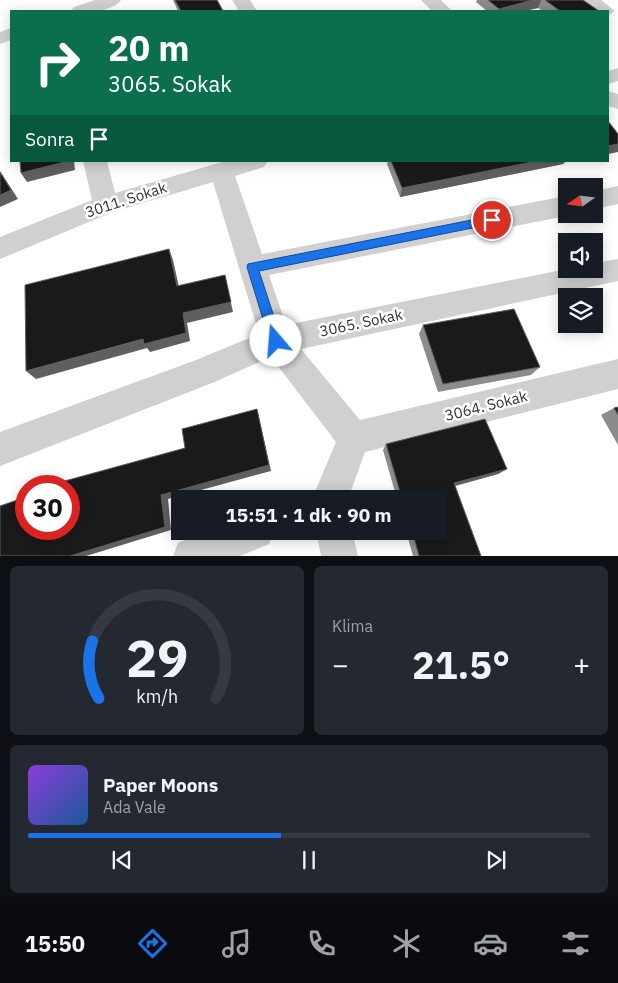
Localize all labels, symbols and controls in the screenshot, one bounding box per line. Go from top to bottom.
text: 20 m [108,25,190,71]
icon: right [25,30,90,95]
text: 3065. Sokak [108,69,232,98]
icon: arrive [85,125,113,153]
text: Sonra [25,127,75,151]
street label: 3011. Sokak [83,177,169,222]
north arrow [558,178,602,222]
map controls [558,178,603,333]
pin [471,199,513,241]
icon: arrive [478,206,506,234]
button: sound [558,233,603,278]
button: layers [558,288,603,333]
street label: 3065. Sokak [318,304,404,341]
position arrow [249,314,301,366]
street label: 3064. Sokak [443,386,529,425]
speed limit sign: 30 [15,475,80,540]
text: 15:51 · 1 dk · 90 m [225,503,392,527]
text: Klima [332,616,373,636]
text: 29 [126,624,188,691]
text: 21.5° [412,640,510,689]
text: − [332,646,349,683]
text: + [573,646,590,683]
text: km/h [136,685,178,708]
text: Paper Moons [103,773,218,797]
text: Ada Vale [103,797,166,817]
icon: previous [108,846,136,874]
icon: pause [295,846,323,874]
icon: next [482,846,510,874]
icon: directions [135,926,170,961]
icon: music [219,926,254,961]
icon: phone [304,926,339,961]
icon: climate [389,926,424,961]
icon: car [473,926,508,961]
icon: filters [558,926,593,961]
text: 15:50 [25,929,85,958]

